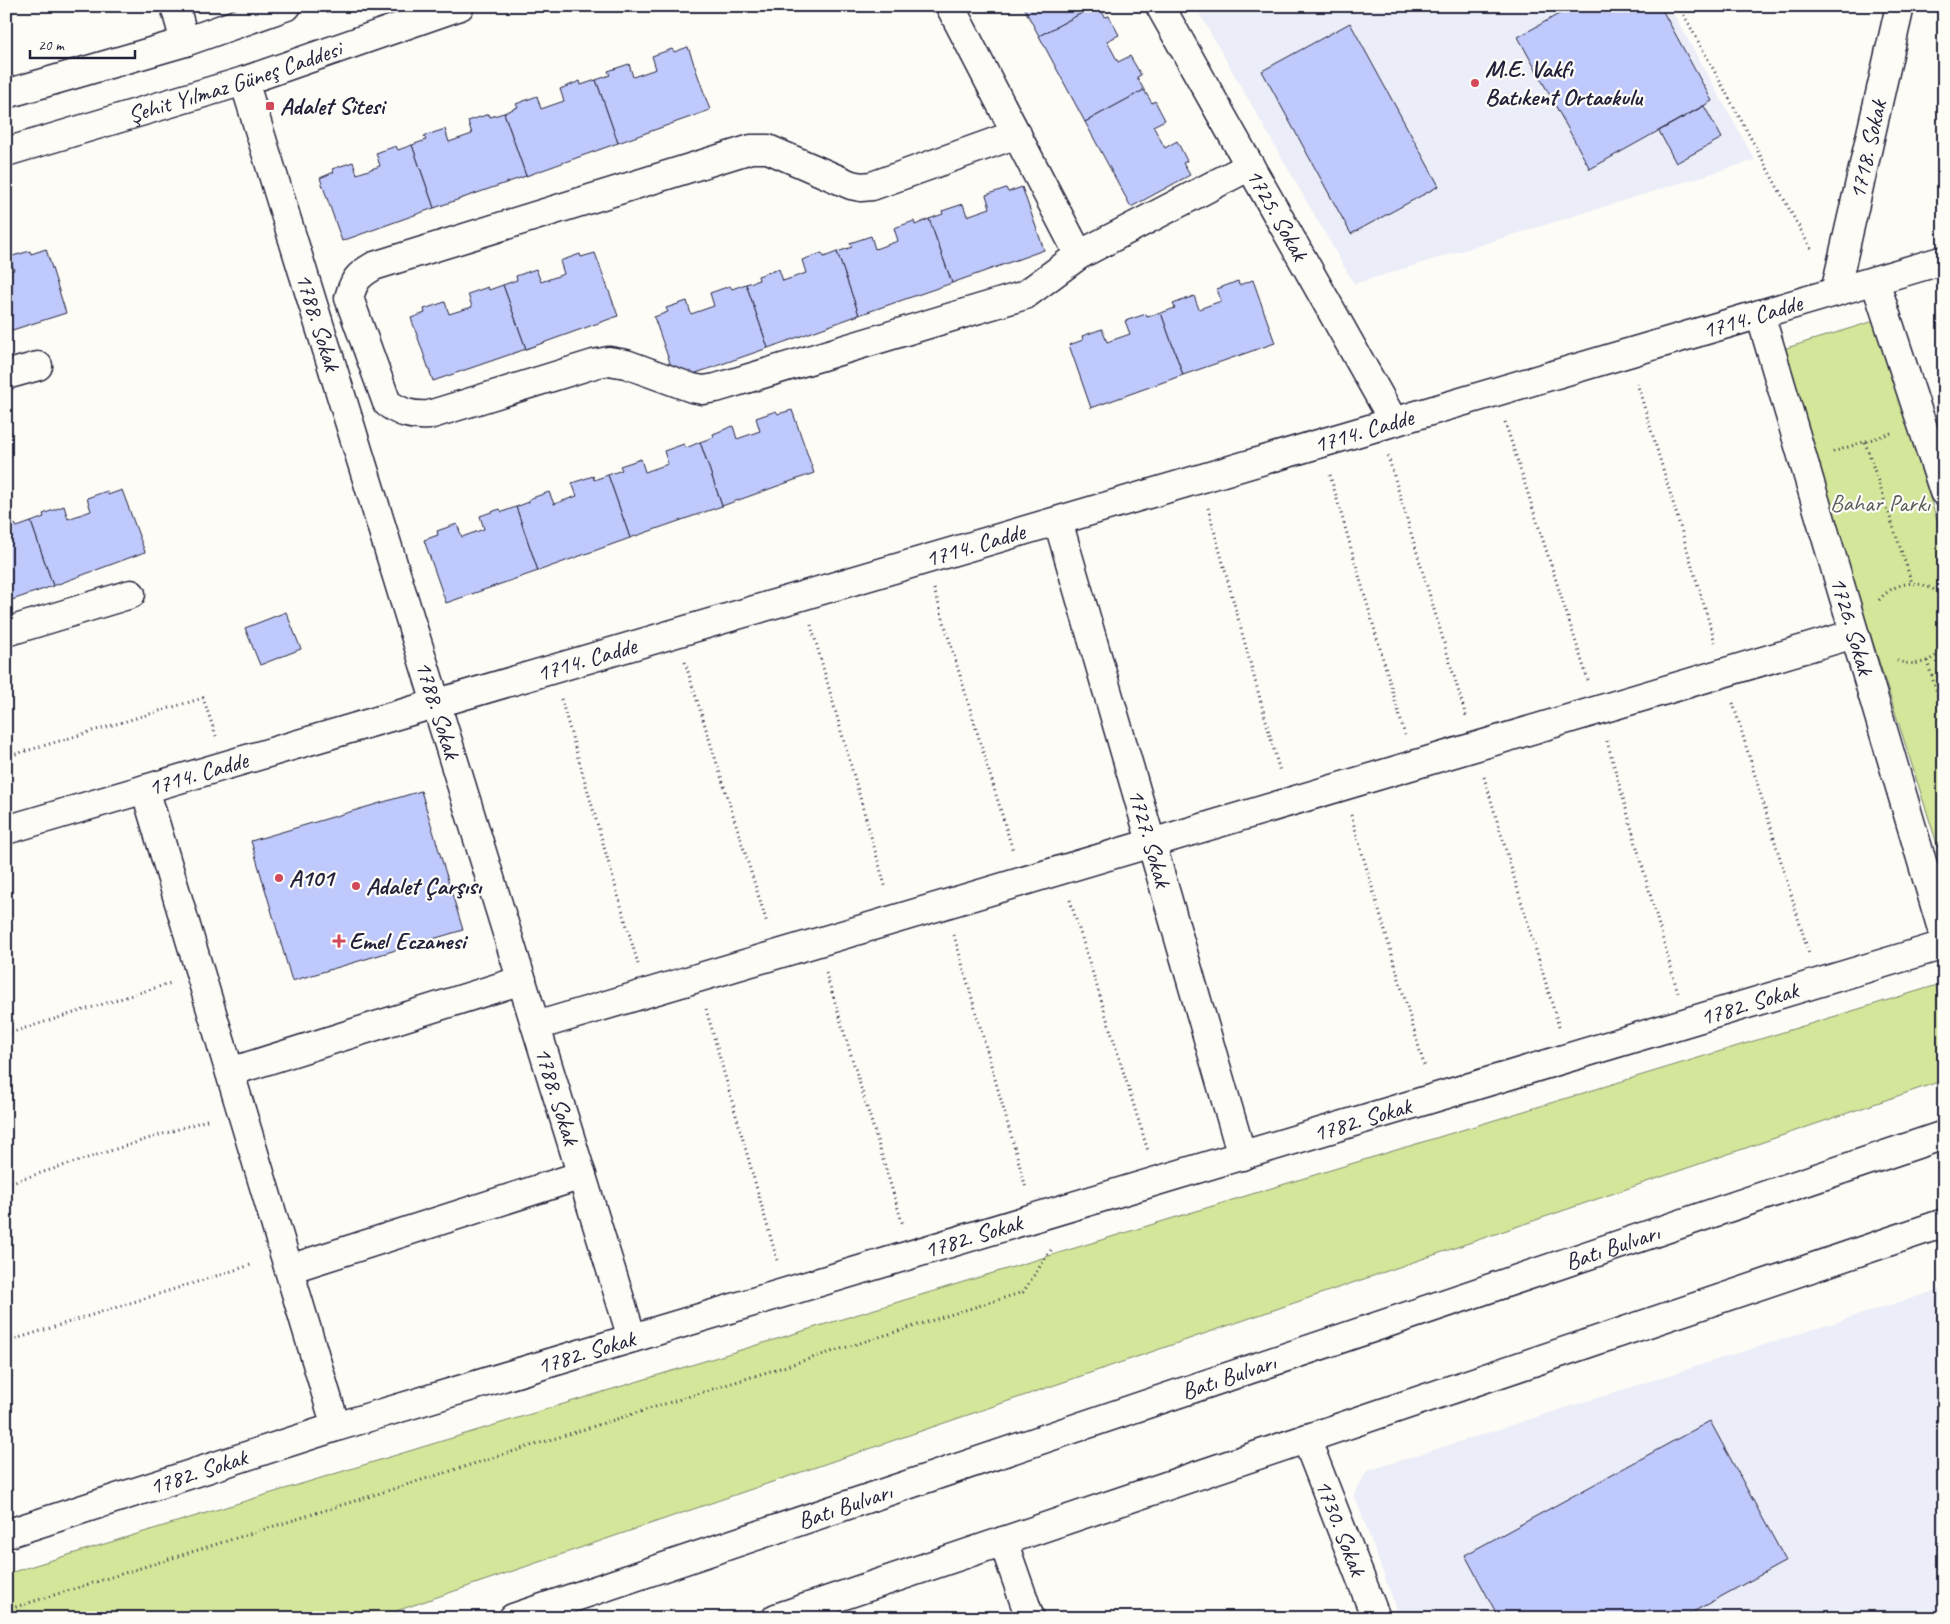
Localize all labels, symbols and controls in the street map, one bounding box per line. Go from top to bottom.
scale bar [30,28,135,60]
street label: Şehit Yılmaz Güneş Caddesi [124,32,349,130]
text: 20 m [38,36,65,55]
place label: M.E. Vakfı Batıkent Ortaokulu [1485,54,1644,112]
marker: M.E. Vakfı Batıkent Ortaokulu [1469,77,1481,89]
place label: Adalet Sitesi [280,91,388,121]
street label: 1718. Sokak [1842,95,1894,202]
marker: Adalet Sitesi [264,100,276,112]
street label: 1725. Sokak [1239,163,1316,268]
street label: 1788. Sokak [289,269,348,377]
street label: 1714. Cadde [1699,287,1807,345]
street label: 1714. Cadde [1310,401,1419,460]
park label: Bahar Parkı [1830,488,1932,518]
street label: 1714. Cadde [922,516,1030,574]
street label: 1726. Sokak [1823,573,1882,680]
street label: 1714. Cadde [533,630,642,688]
street label: 1788. Sokak [409,657,468,764]
street label: 1714. Cadde [145,744,253,802]
street label: 1727. Sokak [1121,785,1179,893]
place label: A101 [289,863,337,893]
place label: Adalet Çarşısı [366,871,483,901]
marker: A101 [273,872,285,884]
marker: Adalet Çarşısı [350,880,362,892]
place label: Emel Eczanesi [349,926,469,956]
marker: Emel Eczanesi [333,935,345,947]
street label: 1782. Sokak [1696,974,1804,1032]
street label: 1788. Sokak [528,1043,587,1151]
street label: 1782. Sokak [1309,1090,1417,1148]
street label: 1782. Sokak [920,1207,1028,1265]
street label: Batı Bulvarı [1561,1217,1665,1277]
street label: 1782. Sokak [533,1323,641,1381]
street label: Batı Bulvarı [1177,1346,1281,1406]
street label: 1782. Sokak [146,1441,253,1502]
street label: 1730. Sokak [1309,1475,1374,1582]
street label: Batı Bulvarı [794,1476,897,1536]

